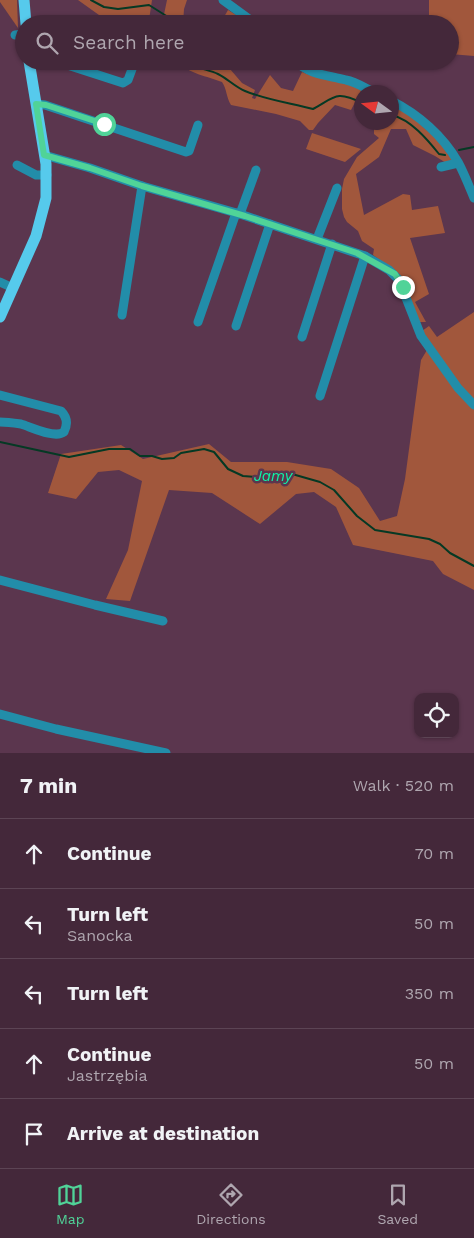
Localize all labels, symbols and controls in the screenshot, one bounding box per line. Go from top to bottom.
search box [15,15,459,70]
icon: search [33,29,61,57]
text: Search here [73,31,184,54]
north arrow [354,85,399,130]
route start [93,113,116,136]
route end [392,276,415,299]
water label: Jamy [254,467,294,485]
map controls [414,693,459,738]
button: locate [414,693,459,738]
text: 7 min [20,773,77,798]
text: Walk · 520 m [353,776,454,795]
icon: ahead [20,840,48,868]
text: Continue [67,842,151,865]
text: 70 m [415,844,454,863]
text: Turn left [67,903,148,926]
icon: left [20,910,48,938]
text: 50 m [414,914,454,933]
text: Sanocka [67,926,133,945]
icon: left [20,980,48,1008]
text: Turn left [67,982,148,1005]
text: 350 m [405,984,454,1003]
text: Continue [67,1043,151,1066]
icon: ahead [20,1050,48,1078]
text: 50 m [414,1054,454,1073]
text: Jastrzębia [67,1066,147,1085]
icon: arrive [20,1120,48,1148]
text: Arrive at destination [67,1122,259,1145]
tab: Map [56,1181,85,1227]
tab: Directions [196,1181,266,1227]
tab: Saved [377,1181,418,1227]

